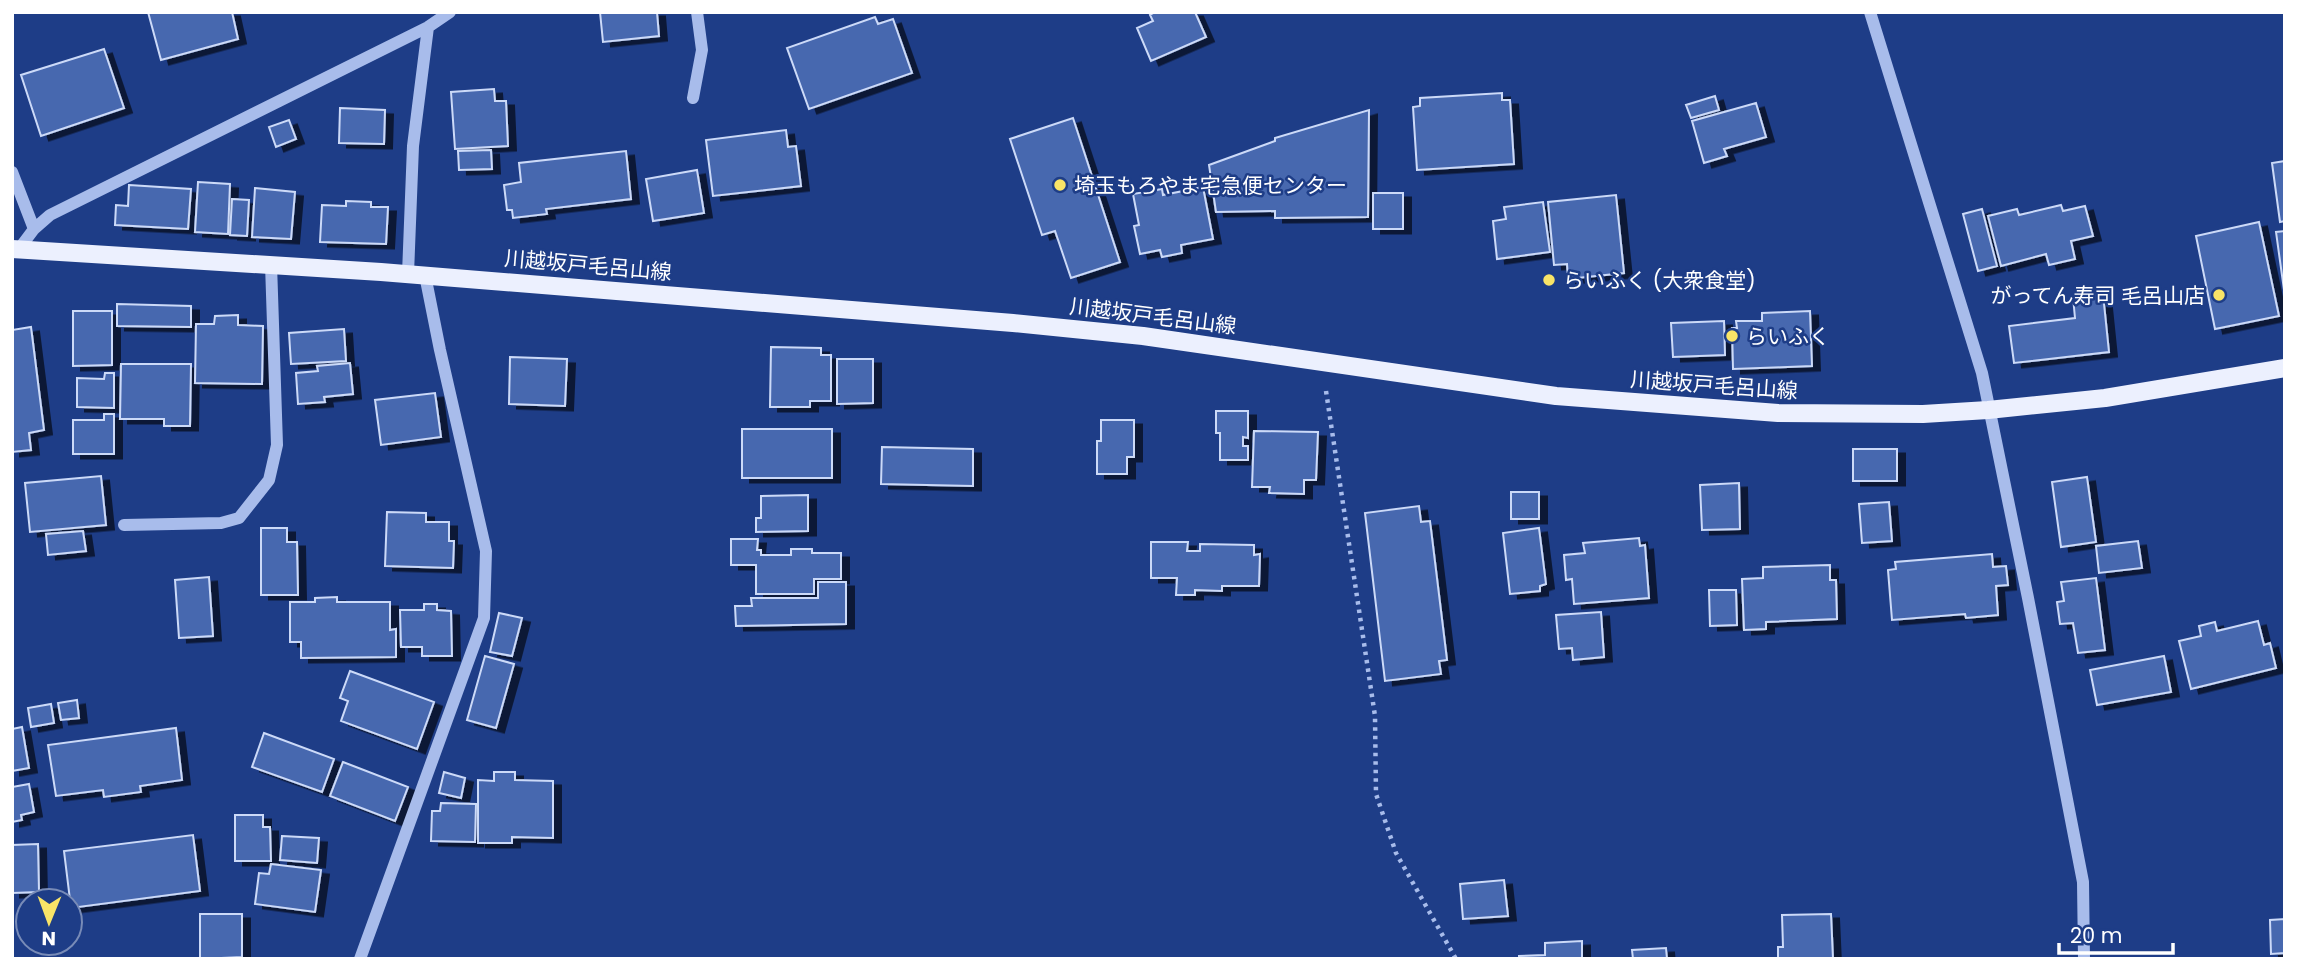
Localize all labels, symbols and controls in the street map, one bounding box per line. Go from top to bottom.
place label: 埼玉もろやま宅急便センター [1074,171,1347,200]
marker: 埼玉もろやま宅急便センター [1052,177,1068,193]
street label: 川越坂戸毛呂山線 [503,243,673,287]
place label: らいふく (大衆食堂) [1563,266,1756,295]
marker: らいふく (大衆食堂) [1541,272,1557,288]
place label: がってん寿司 毛呂山店 [1990,281,2205,310]
marker: がってん寿司 毛呂山店 [2211,287,2227,303]
street label: 川越坂戸毛呂山線 [1068,291,1238,341]
place label: らいふく [1746,322,1830,351]
marker: らいふく [1724,328,1740,344]
street label: 川越坂戸毛呂山線 [1629,365,1799,405]
north arrow [14,887,84,957]
scale bar [2059,912,2173,956]
text: 20 m [2070,921,2123,950]
text: N [41,925,56,952]

